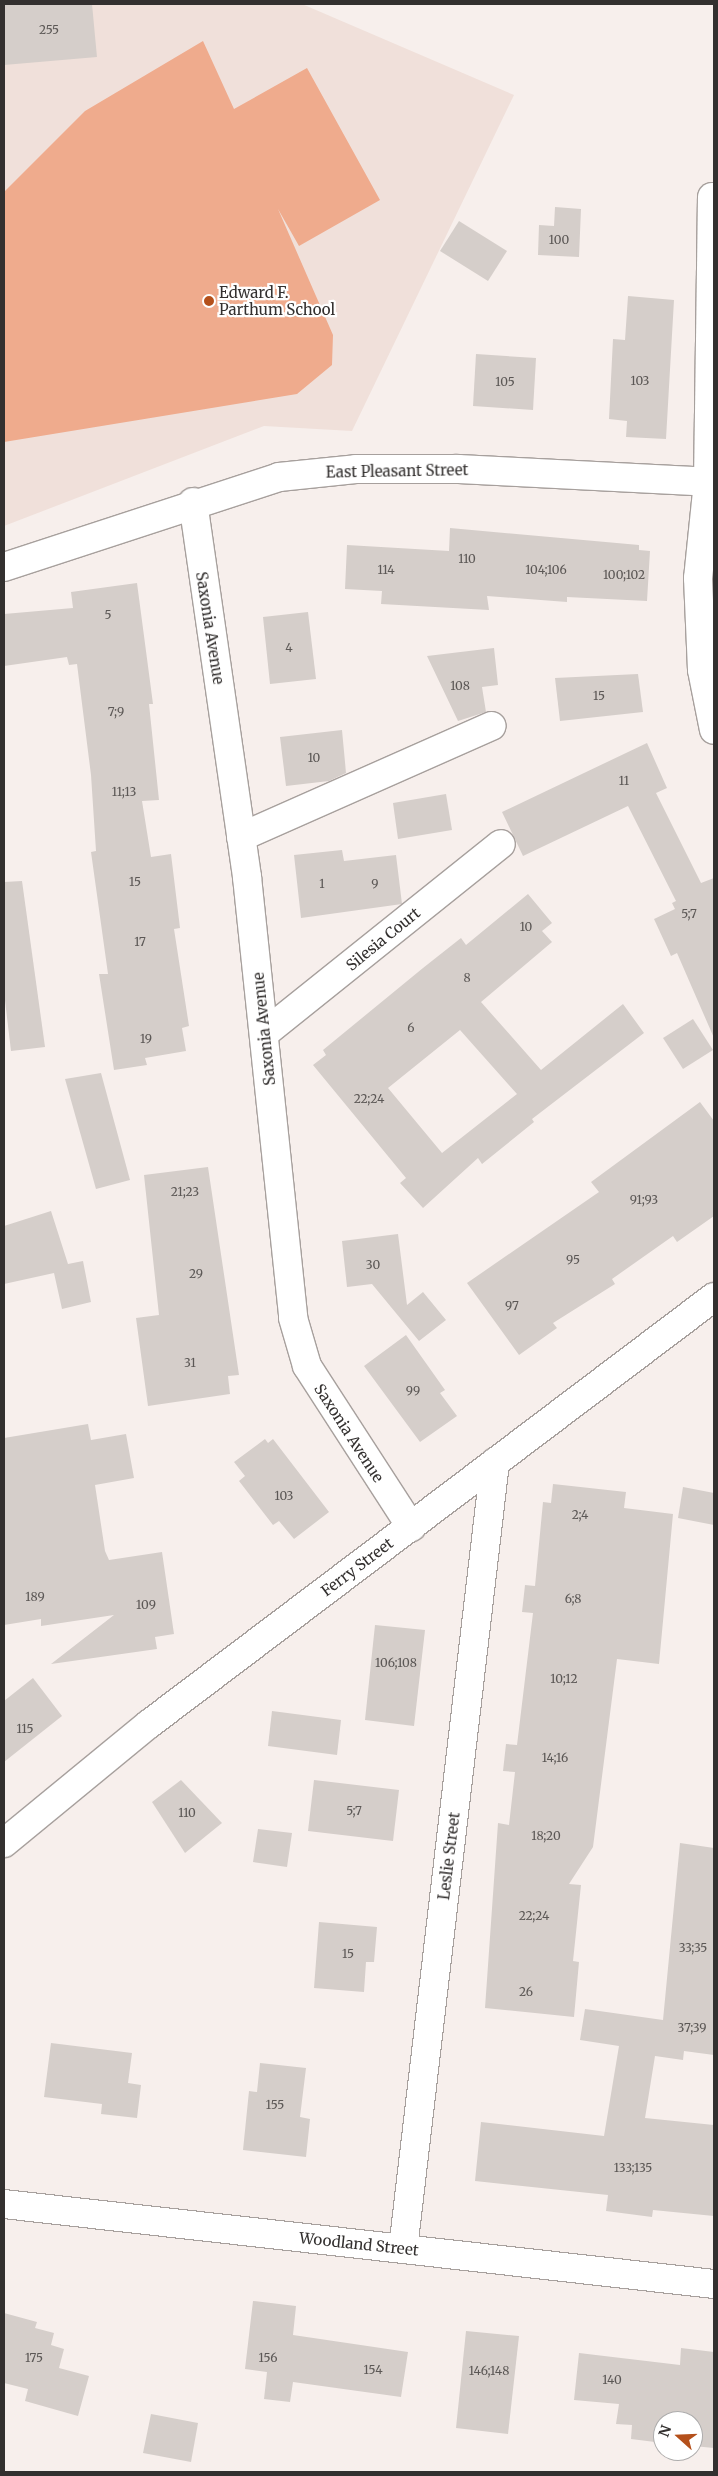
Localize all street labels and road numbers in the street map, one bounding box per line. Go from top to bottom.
street label: East Pleasant Street [326,461,468,481]
street label: Saxonia Avenue [192,570,228,686]
street label: Silesia Court [342,904,424,974]
street label: Saxonia Avenue [249,972,279,1086]
street label: Saxonia Avenue [310,1380,388,1486]
street label: Ferry Street [317,1534,397,1600]
street label: Leslie Street [435,1811,463,1901]
street label: Woodland Street [298,2229,420,2259]

